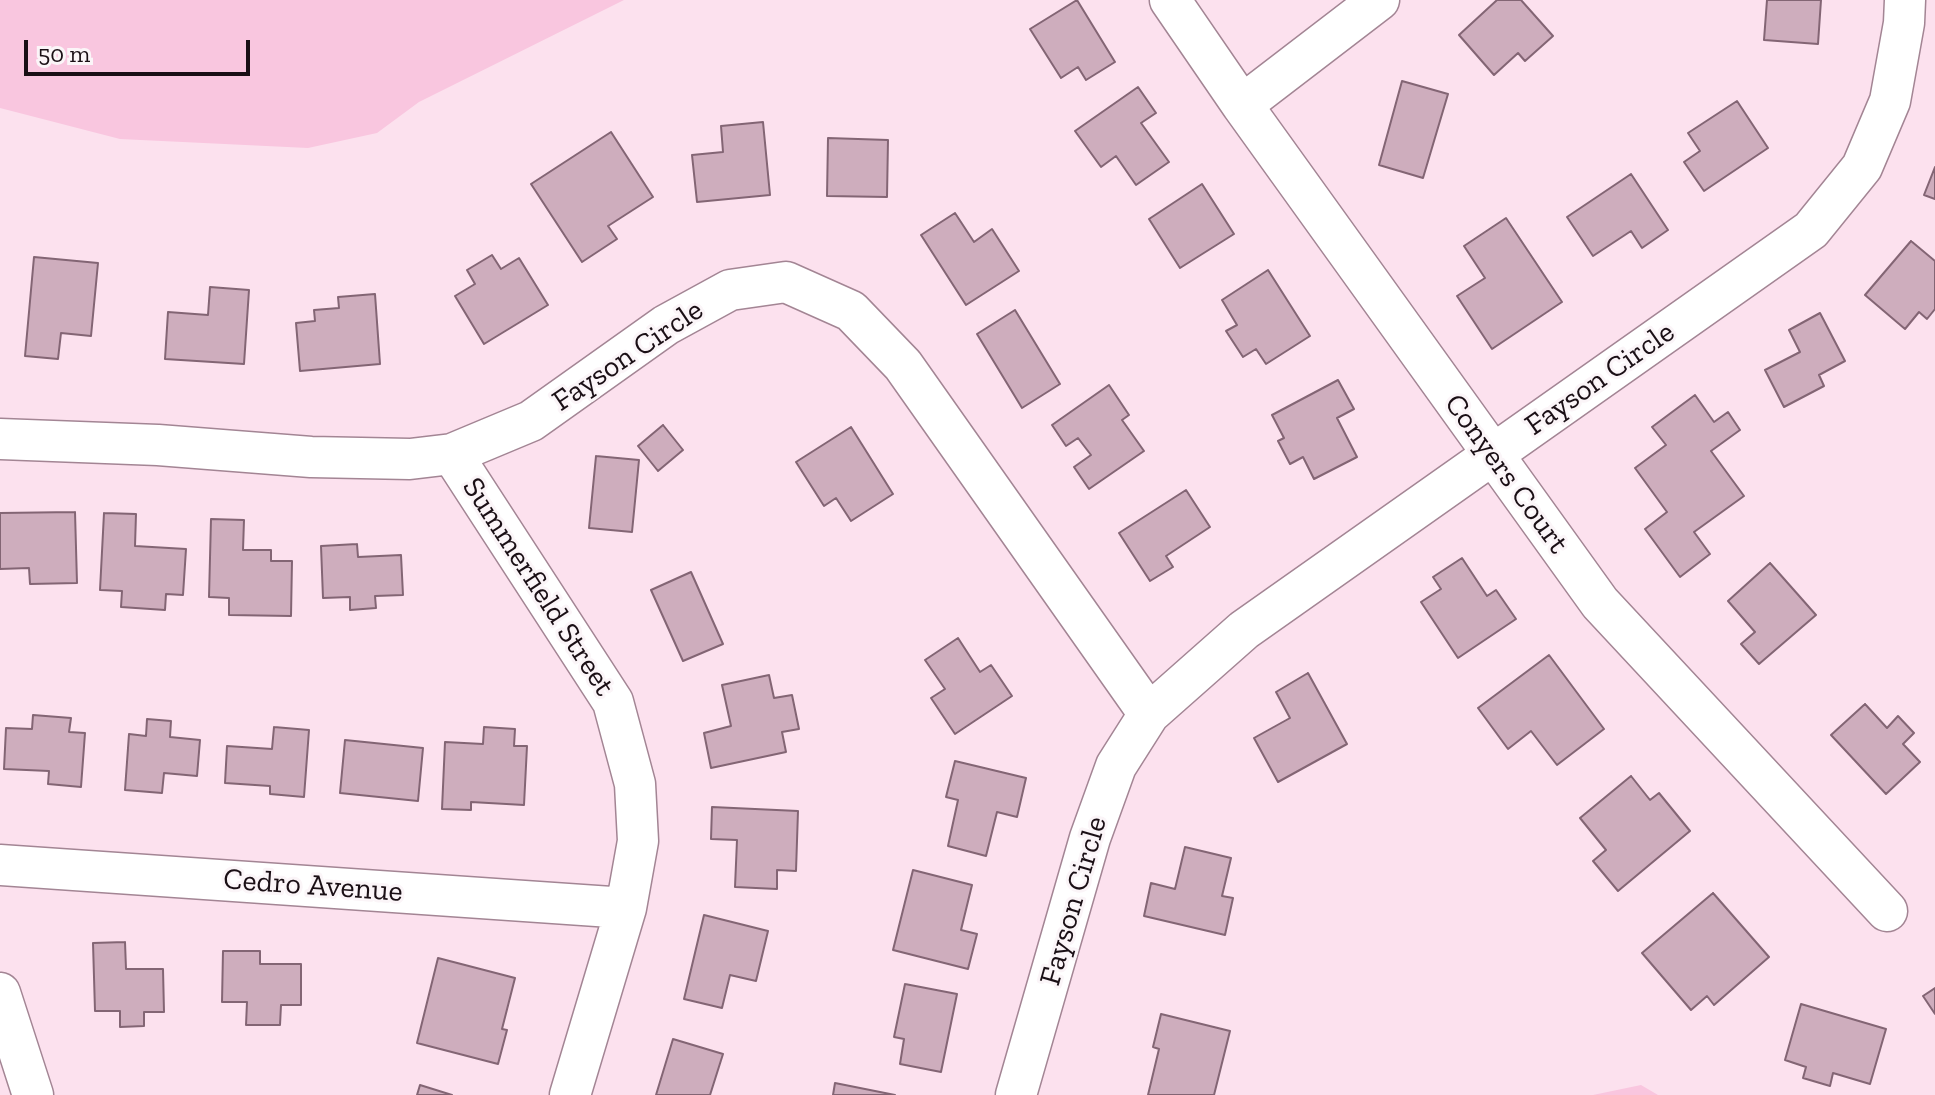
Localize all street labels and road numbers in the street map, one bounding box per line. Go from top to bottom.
street label: Fayson Circle [546,292,710,420]
street label: Fayson Circle [1518,314,1682,444]
street label: Conyers Court [1436,387,1576,561]
street label: Summerfield Street [454,471,622,703]
street label: Fayson Circle [1033,812,1115,990]
street label: Cedro Avenue [222,862,404,910]

